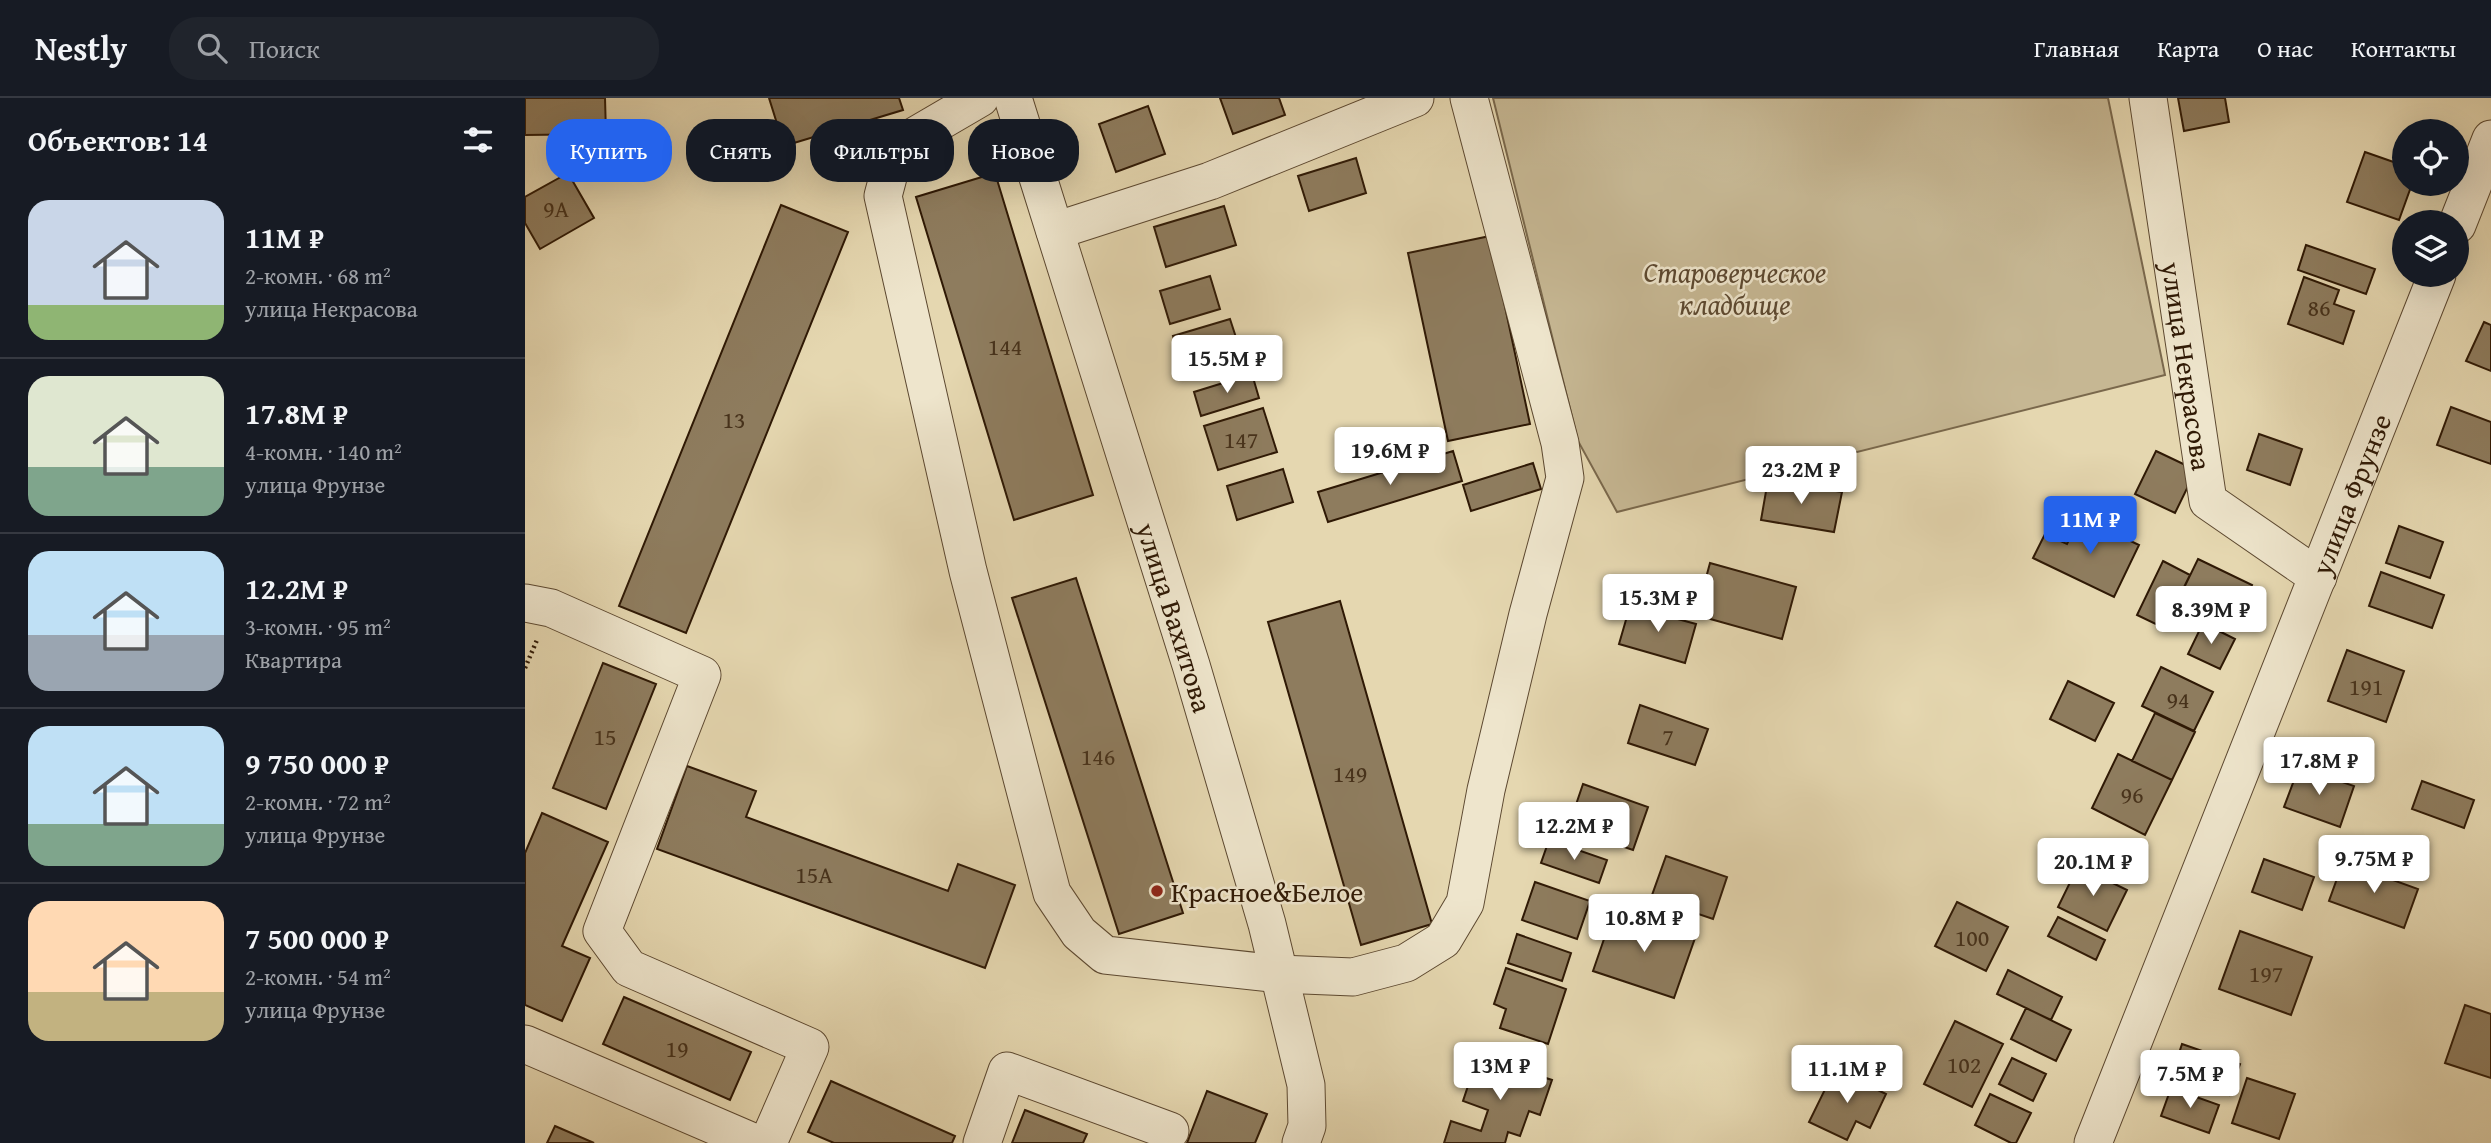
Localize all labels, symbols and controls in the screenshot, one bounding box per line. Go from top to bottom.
search box [169,17,659,80]
text: Nestly [35,24,127,72]
icon: search [193,29,231,67]
text: Поиск [249,29,320,68]
text: Главная [2034,31,2119,66]
text: Карта [2157,31,2219,66]
text: О нас [2257,31,2313,66]
text: Контакты [2351,31,2456,66]
text: Объектов: 14 [28,118,208,162]
chip: Купить [546,119,672,182]
chip: Снять [686,119,796,182]
chip: Фильтры [810,119,954,182]
chip: Новое [968,119,1079,182]
map controls [2392,119,2469,287]
button: locate [2392,119,2469,196]
icon: filters [459,121,497,159]
house number: 9А [543,191,570,226]
button: layers [2392,210,2469,287]
text: 11M ₽ [245,215,324,259]
icon: home [84,228,168,312]
park label: Староверческое кладбище [1644,251,1826,324]
street label: улица Некрасова [2152,258,2224,474]
text: 2-комн. · 68 m² [245,259,391,292]
house number: 86 [2307,290,2331,325]
text: улица Некрасова [245,292,418,325]
house number: 144 [988,329,1022,364]
pin: 15.5M ₽ [1162,336,1292,395]
text: 15.5M ₽ [1187,341,1267,374]
text: 17.8M ₽ [245,391,348,435]
house number: 13 [722,402,746,437]
icon: home [84,404,168,488]
street label: улица Фрунзе [2299,407,2401,582]
house number: 147 [1224,422,1258,457]
pin: 19.6M ₽ [1325,428,1455,487]
text: 19.6M ₽ [1350,433,1430,466]
text: 4-комн. · 140 m² [245,435,402,468]
pin: 23.2M ₽ [1736,446,1866,506]
text: 23.2M ₽ [1761,452,1841,485]
text: улица Фрунзе [245,468,385,501]
pin: 11M ₽ [2041,496,2139,556]
text: 11M ₽ [2060,502,2120,535]
street label: улица Вахитова [1127,516,1224,718]
text: 12.2M ₽ [245,566,348,610]
pin: 15.3M ₽ [1593,574,1723,634]
icon: home [84,579,168,663]
text: 15.3M ₽ [1618,580,1698,613]
pin: 8.39M ₽ [2146,587,2276,646]
text: 8.39M ₽ [2171,592,2251,625]
text: 3-комн. · 95 m² [245,610,391,643]
text: Квартира [245,643,342,676]
house number: 191 [2349,669,2383,704]
house number: 94 [2166,682,2190,717]
house number: 15 [593,719,617,754]
house number: 7 [1662,719,1674,754]
pin: 17.8M ₽ [2254,738,2384,797]
house number: 146 [1081,739,1115,774]
text: 9 750 000 ₽ [245,741,389,785]
text: 17.8M ₽ [2279,743,2359,776]
icon: home [84,754,168,838]
house number: 149 [1333,756,1367,791]
house number: 96 [2120,777,2144,812]
text: 2-комн. · 72 m² [245,785,391,818]
pin: 12.2M ₽ [1509,802,1639,862]
text: 12.2M ₽ [1534,808,1614,841]
text: улица Фрунзе [245,818,385,851]
pin: 9.75M ₽ [2309,836,2439,895]
pin: 20.1M ₽ [2028,838,2158,898]
text: 9.75M ₽ [2334,841,2414,874]
text: 20.1M ₽ [2053,844,2133,877]
house number: 15А [795,857,833,892]
place label: Красное&Белое [1171,871,1364,912]
marker: Красное&Белое [1149,883,1165,899]
pin: 10.8M ₽ [1579,894,1709,954]
text: 10.8M ₽ [1604,900,1684,933]
text: 7 500 000 ₽ [245,916,389,960]
house number: 100 [1955,920,1989,955]
icon: home [84,929,168,1013]
house number: 197 [2249,956,2283,991]
text: 2-комн. · 54 m² [245,960,391,993]
text: улица Фрунзе [245,993,385,1026]
house number: 19 [665,1031,689,1066]
pin: 13M ₽ [1451,1042,1549,1102]
pin: 11.1M ₽ [1782,1046,1912,1105]
house number: 102 [1947,1047,1981,1082]
text: 13M ₽ [1470,1048,1530,1081]
text: 11.1M ₽ [1807,1051,1887,1084]
pin: 7.5M ₽ [2133,1051,2247,1110]
text: 7.5M ₽ [2156,1056,2224,1089]

